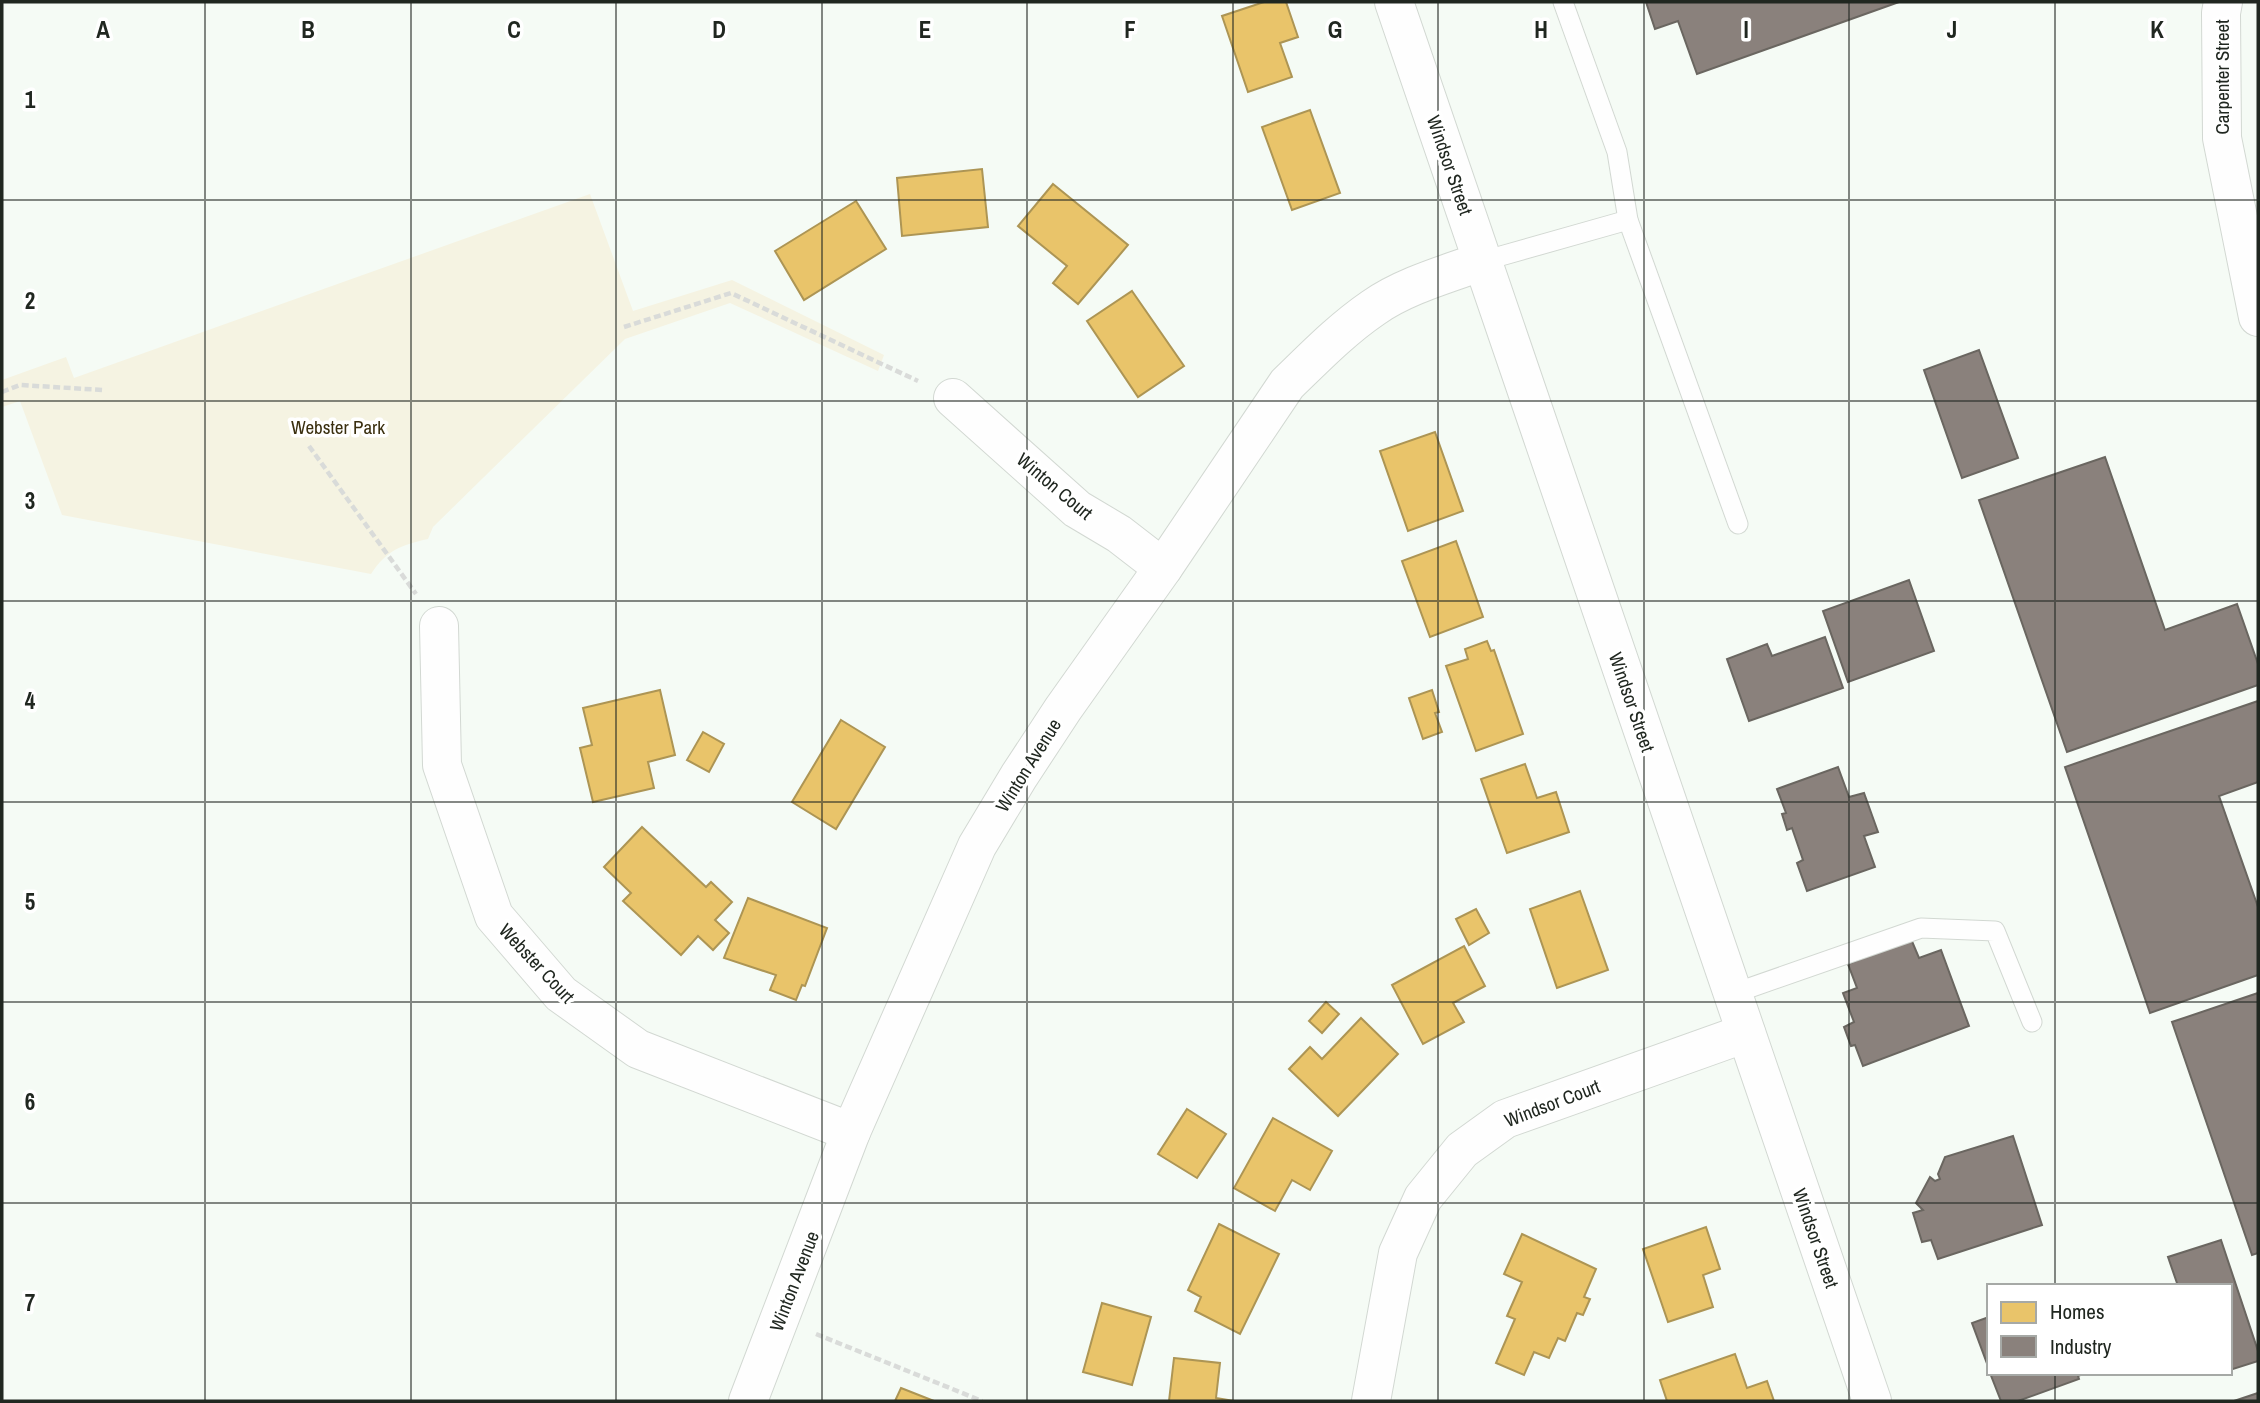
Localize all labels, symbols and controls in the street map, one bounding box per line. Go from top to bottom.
text: A [96,14,110,45]
text: B [301,14,315,45]
text: C [507,14,521,45]
text: D [712,14,726,45]
text: E [919,14,931,45]
text: F [1124,14,1136,45]
text: G [1328,14,1342,45]
text: H [1534,14,1548,45]
text: I [1743,14,1749,45]
text: J [1947,14,1957,45]
text: K [2150,14,2164,45]
street label: Carpenter Street [2209,19,2235,135]
text: 1 [25,84,36,115]
street label: Windsor Street [1421,112,1479,219]
text: 2 [25,285,35,316]
park label: Webster Park [291,414,385,440]
street label: Winton Court [1011,447,1099,526]
text: 3 [25,485,35,516]
street label: Windsor Street [1603,649,1661,756]
text: 4 [25,685,36,716]
street label: Winton Avenue [989,713,1067,817]
text: 5 [25,886,35,917]
street label: Webster Court [493,918,581,1009]
street label: Windsor Court [1500,1073,1604,1133]
text: 6 [25,1086,35,1117]
street label: Windsor Street [1787,1185,1845,1292]
street label: Winton Avenue [763,1227,825,1335]
legend [1987,1284,2232,1375]
text: 7 [25,1287,35,1318]
text: Homes [2050,1297,2105,1326]
text: Industry [2050,1332,2112,1361]

